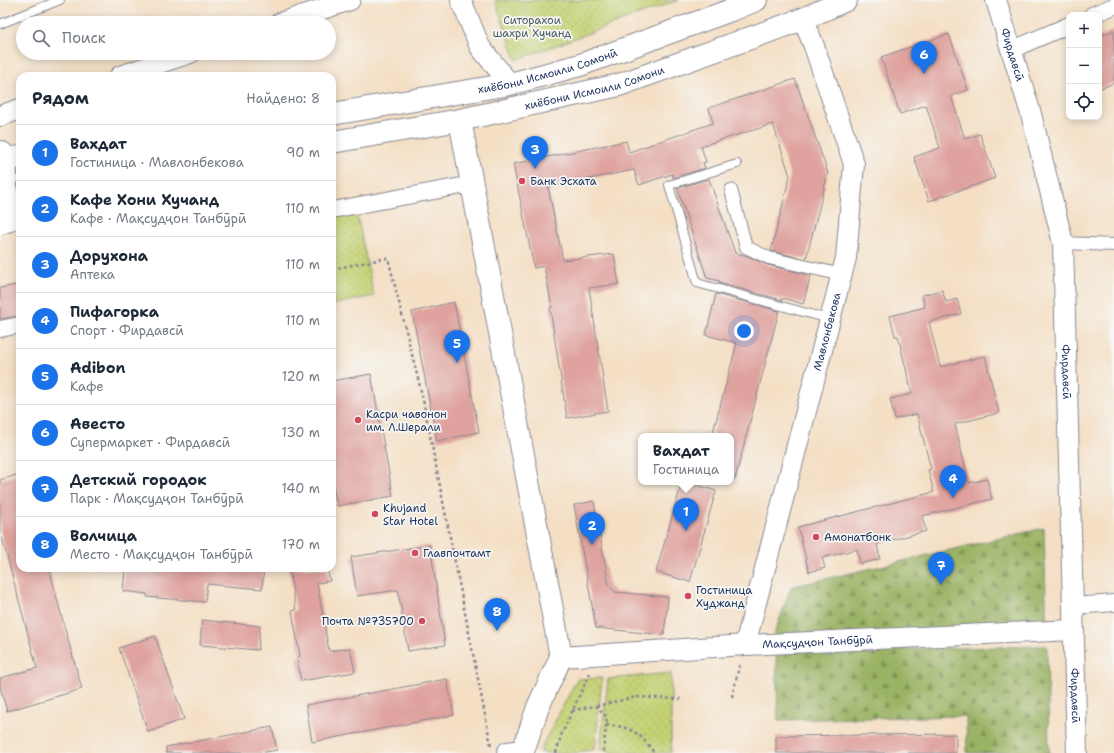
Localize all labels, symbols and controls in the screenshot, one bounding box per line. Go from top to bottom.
map controls [1066,12,1102,120]
button: + [1066,12,1102,48]
park label: Ситорахои шахри Хучанд [493,13,571,41]
search box [16,16,336,60]
street label: Фирдавсӣ [997,26,1027,83]
icon: search [30,27,52,49]
text: Поиск [62,28,106,48]
pin: 6 [911,41,937,74]
street label: хиёбони Исмоили Сомонӣ [477,45,619,97]
button: − [1066,48,1102,84]
street label: хиёбони Исмоили Сомони [523,62,666,114]
button: locate [1066,84,1102,120]
text: Рядом [32,87,89,109]
text: Найдено: 8 [246,90,320,107]
text: Вахдат [70,134,127,154]
pin: 3 [522,136,548,169]
text: 1 [42,144,48,161]
text: 90 m [286,144,320,161]
text: Гостиница · Мавлонбекова [70,154,244,171]
place label: Банк Эсхата [530,174,597,189]
marker: Банк Эсхата [517,176,527,186]
text: Кафе Хони Хучанд [70,190,219,210]
text: 2 [40,200,50,217]
text: 110 m [285,200,320,217]
text: Кафе · Мақсудҷон Танбӯрӣ [70,210,246,227]
text: Дорухона [70,246,148,266]
text: 3 [40,256,50,273]
text: 110 m [285,256,320,273]
text: Аптека [70,266,115,283]
street label: Мавлонбекова [810,291,845,372]
text: Пифагорка [70,302,159,322]
text: 4 [40,312,50,329]
text: 110 m [285,312,320,329]
your location [734,321,754,341]
text: Спорт · Фирдавсӣ [70,322,184,339]
pin: 5 [444,330,470,363]
street label: Фирдавсӣ [1058,344,1074,399]
text: Adibon [70,358,125,378]
text: 5 [41,368,49,385]
text: 120 m [282,368,320,385]
text: Кафе [70,378,104,395]
place label: Касри чавонон им. Л.Шерали [366,407,447,435]
text: Авесто [70,414,125,434]
marker: Касри чавонон им. Л.Шерали [353,415,363,425]
text: 6 [40,424,50,441]
text: 130 m [282,424,320,441]
popup [638,433,734,485]
text: Супермаркет · Фирдавсӣ [70,434,230,451]
text: Вахдат [653,441,710,461]
text: Гостиница [653,461,719,478]
pin: 4 [940,465,966,498]
text: Детский городок [70,470,207,490]
text: 7 [40,480,50,497]
text: 140 m [281,480,320,497]
text: Парк · Мақсудҷон Танбӯрӣ [70,490,244,507]
pin: 1 [673,498,699,531]
place label: Khujand Star Hotel [383,501,438,529]
marker: Khujand Star Hotel [370,509,380,519]
pin: 2 [579,512,605,545]
text: Волчица [70,526,137,546]
place label: Амонатбонк [824,530,891,545]
marker: Амонатбонк [811,532,821,542]
text: 8 [40,536,50,553]
text: 170 m [282,536,320,553]
text: Место · Мақсудҷон Танбӯрӣ [70,546,253,563]
place label: Главпочтамт [423,546,491,561]
marker: Главпочтамт [410,548,420,558]
pin: 7 [928,552,954,585]
place label: Гостиница Худжанд [696,583,752,611]
marker: Гостиница Худжанд [683,591,693,601]
pin: 8 [484,598,510,631]
place label: Почта №735700 [322,614,414,629]
marker: Почта №735700 [417,616,427,626]
street label: Мақсудҷон Танбӯрӣ [762,632,873,652]
street label: Фирдавсӣ [1067,668,1083,723]

